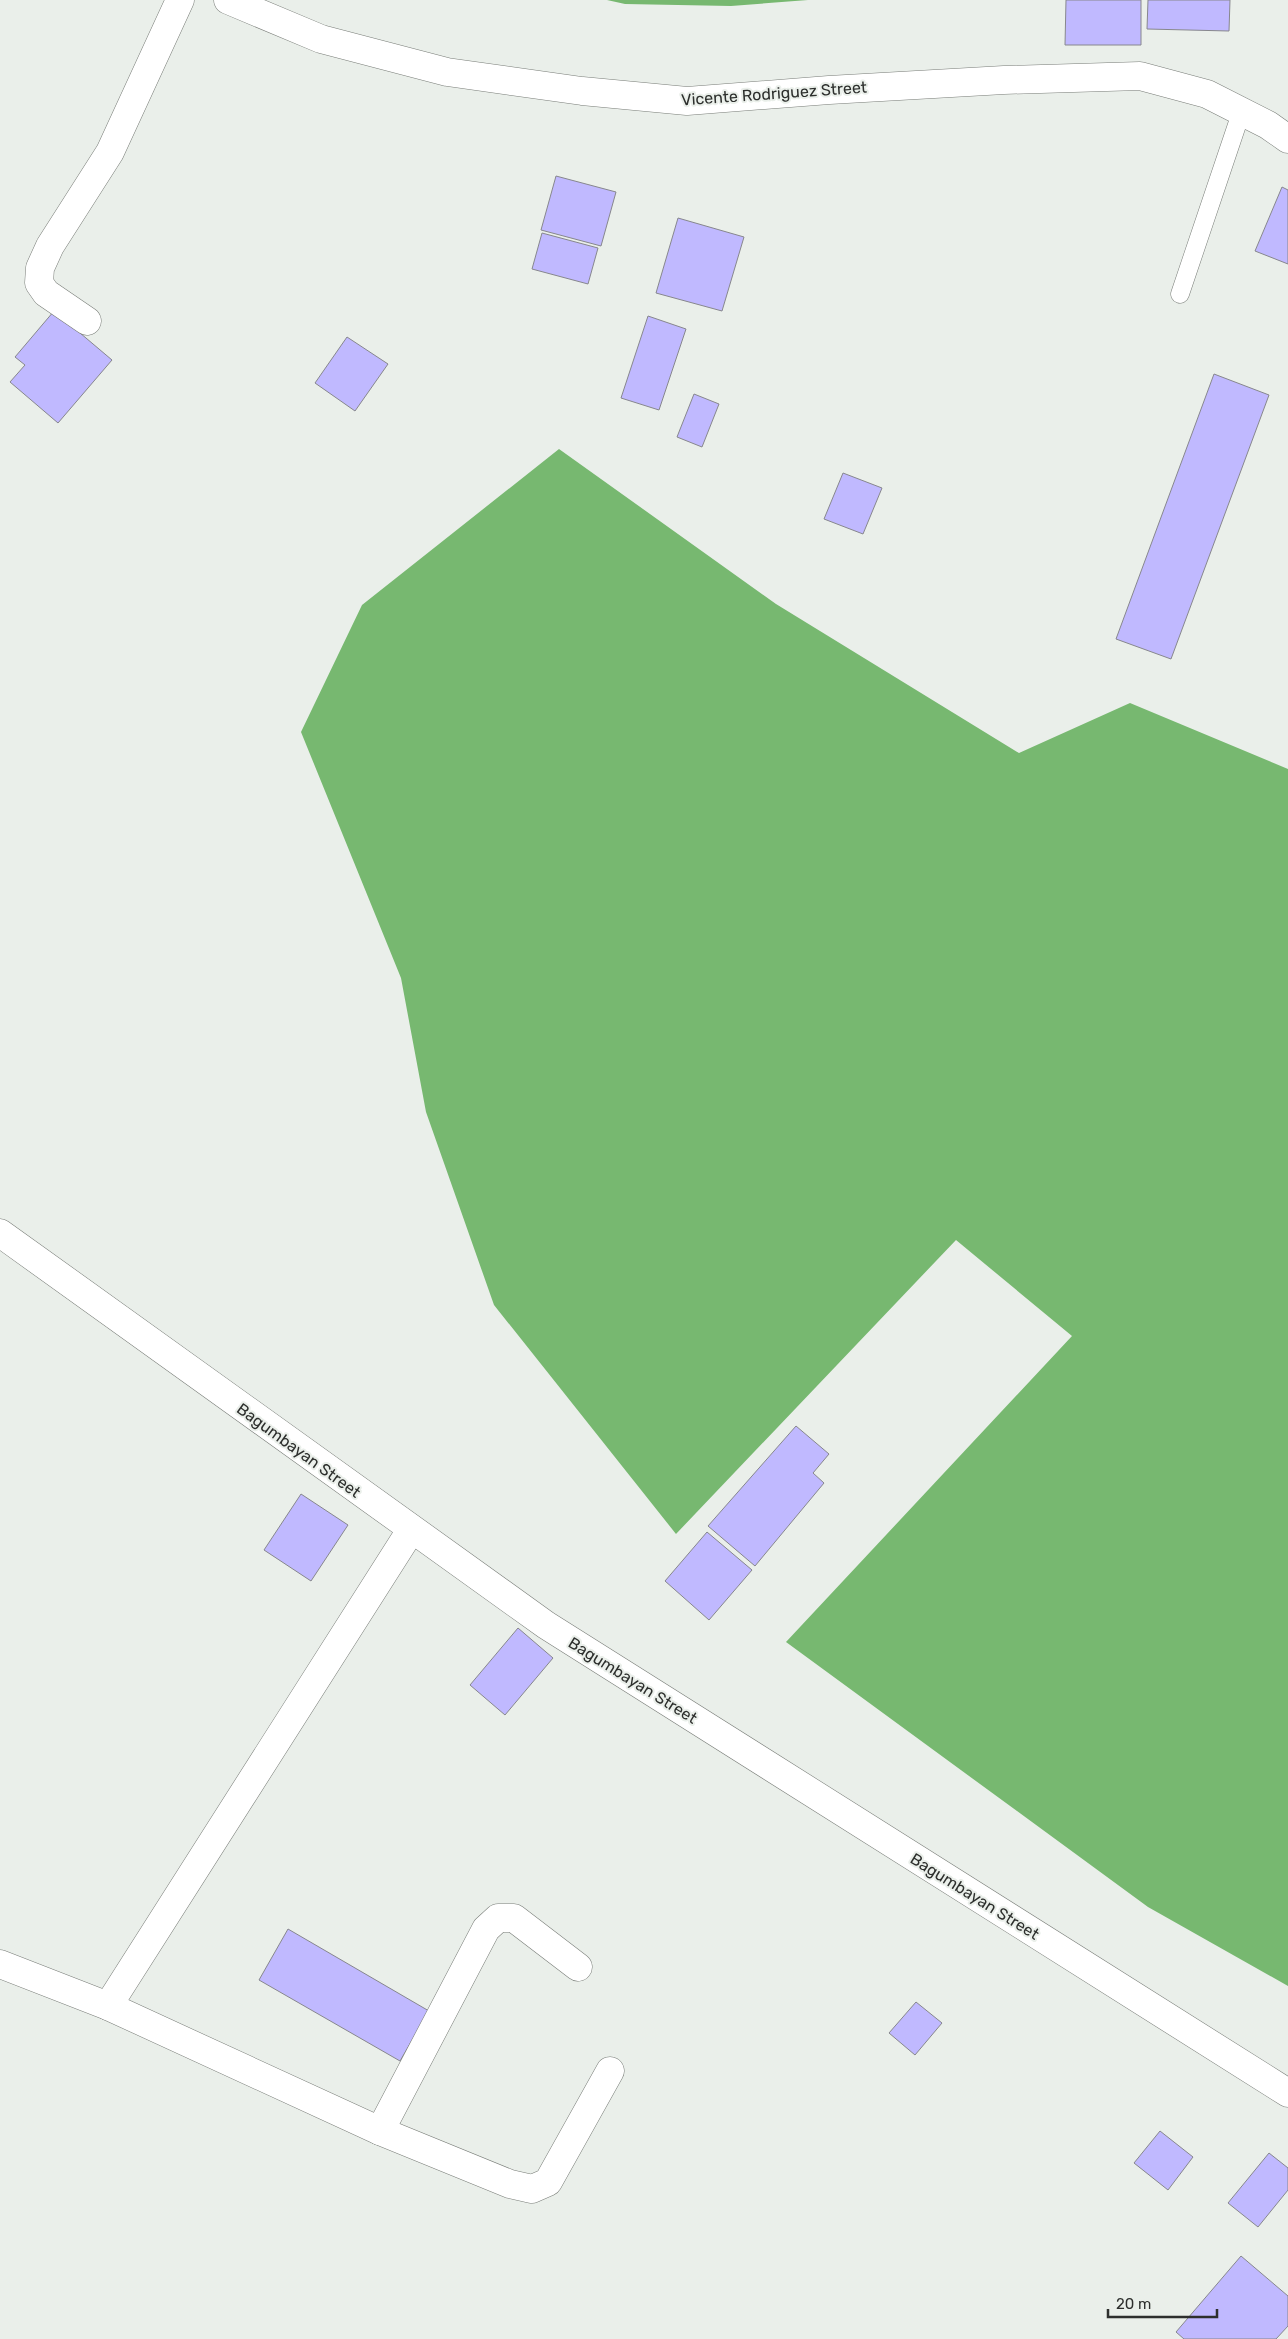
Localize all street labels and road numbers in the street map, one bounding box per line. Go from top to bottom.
street label: Vicente Rodriguez Street [680,78,868,109]
street label: Bagumbayan Street [233,1399,364,1502]
street label: Bagumbayan Street [565,1633,701,1728]
street label: Bagumbayan Street [907,1849,1043,1944]

